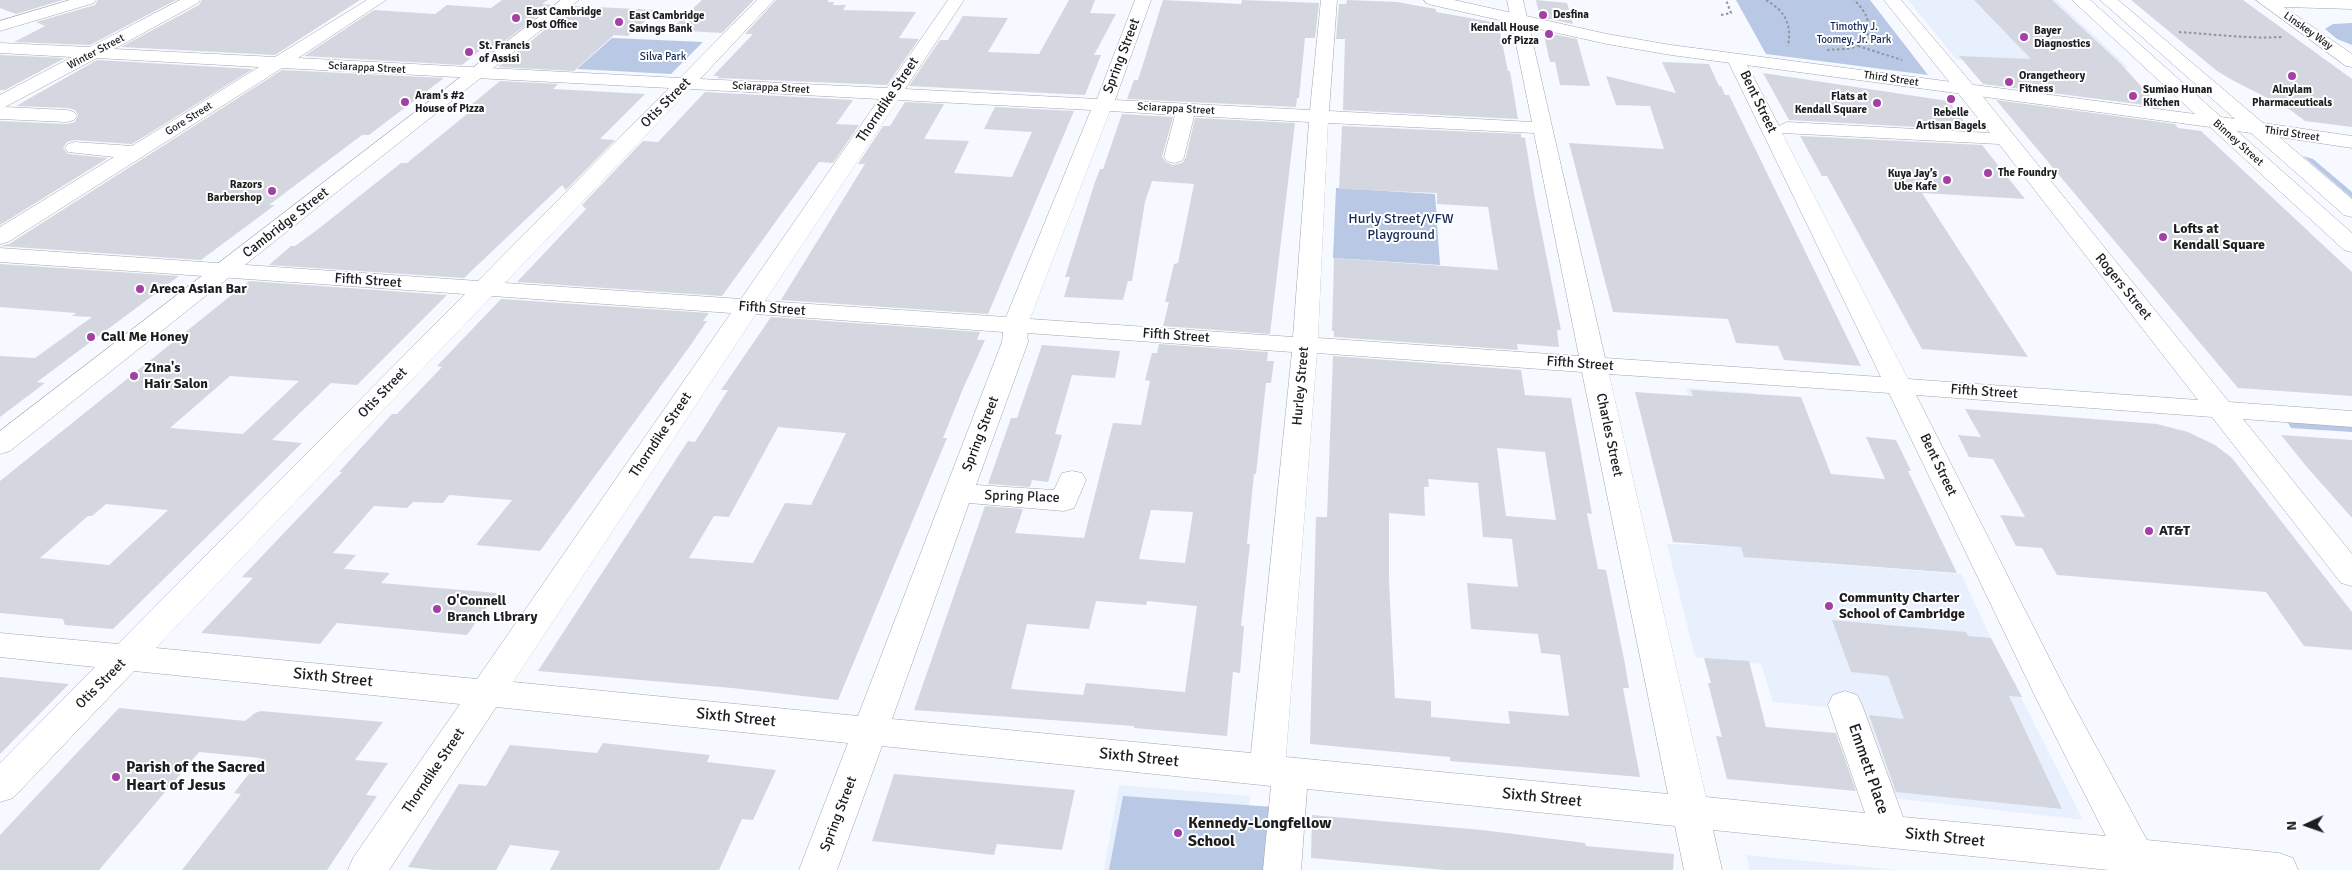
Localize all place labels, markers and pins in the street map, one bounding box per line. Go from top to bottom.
place label: East Cambridge Post Office [526,5,602,31]
place label: Desfina [1553,8,1589,22]
place label: East Cambridge Savings Bank [629,9,705,35]
marker: Desfina [1537,9,1549,21]
marker: East Cambridge Post Office [510,12,522,24]
marker: East Cambridge Savings Bank [613,16,625,28]
place label: Kendall House of Pizza [1470,21,1539,47]
place label: Bayer Diagnostics [2034,24,2090,50]
marker: Kendall House of Pizza [1543,28,1555,40]
marker: Bayer Diagnostics [2018,31,2030,43]
place label: St. Francis of Assisi [479,39,530,65]
marker: St. Francis of Assisi [463,46,475,58]
place label: Orangetheory Fitness [2019,69,2085,95]
marker: Alnylam Pharmaceuticals [2286,70,2298,82]
marker: Orangetheory Fitness [2003,76,2015,88]
place label: Sumiao Hunan Kitchen [2143,83,2212,109]
place label: Alnylam Pharmaceuticals [2252,83,2332,109]
place label: Aram's #2 House of Pizza [415,89,485,115]
place label: Flats at Kendall Square [1795,90,1867,116]
marker: Sumiao Hunan Kitchen [2127,90,2139,102]
marker: Rebelle Artisan Bagels [1945,93,1957,105]
marker: Aram's #2 House of Pizza [399,96,411,108]
marker: Flats at Kendall Square [1871,97,1883,109]
place label: Rebelle Artisan Bagels [1916,106,1986,132]
place label: The Foundry [1998,166,2057,180]
place label: Kuya Jay’s Ube Kafe [1888,167,1937,193]
marker: The Foundry [1982,167,1994,179]
marker: Kuya Jay’s Ube Kafe [1941,174,1953,186]
place label: Razors Barbershop [207,178,262,204]
marker: Razors Barbershop [266,185,278,197]
place label: Lofts at Kendall Square [2173,221,2265,253]
marker: Lofts at Kendall Square [2157,231,2169,243]
place label: Areca Asian Bar [150,281,247,297]
marker: Areca Asian Bar [134,283,146,295]
place label: Call Me Honey [101,329,188,345]
marker: Call Me Honey [85,331,97,343]
place label: Zina's Hair Salon [144,360,208,392]
marker: Zina's Hair Salon [128,370,140,382]
place label: AT&T [2159,523,2190,539]
marker: AT&T [2143,525,2155,537]
place label: Community Charter School of Cambridge [1839,590,1965,622]
place label: O'Connell Branch Library [447,593,537,626]
marker: Community Charter School of Cambridge [1823,600,1835,612]
marker: O'Connell Branch Library [431,603,443,615]
place label: Parish of the Sacred Heart of Jesus [126,758,265,796]
marker: Parish of the Sacred Heart of Jesus [110,771,122,783]
place label: Kennedy-Longfellow School [1188,814,1331,852]
marker: Kennedy-Longfellow School [1172,827,1184,839]

